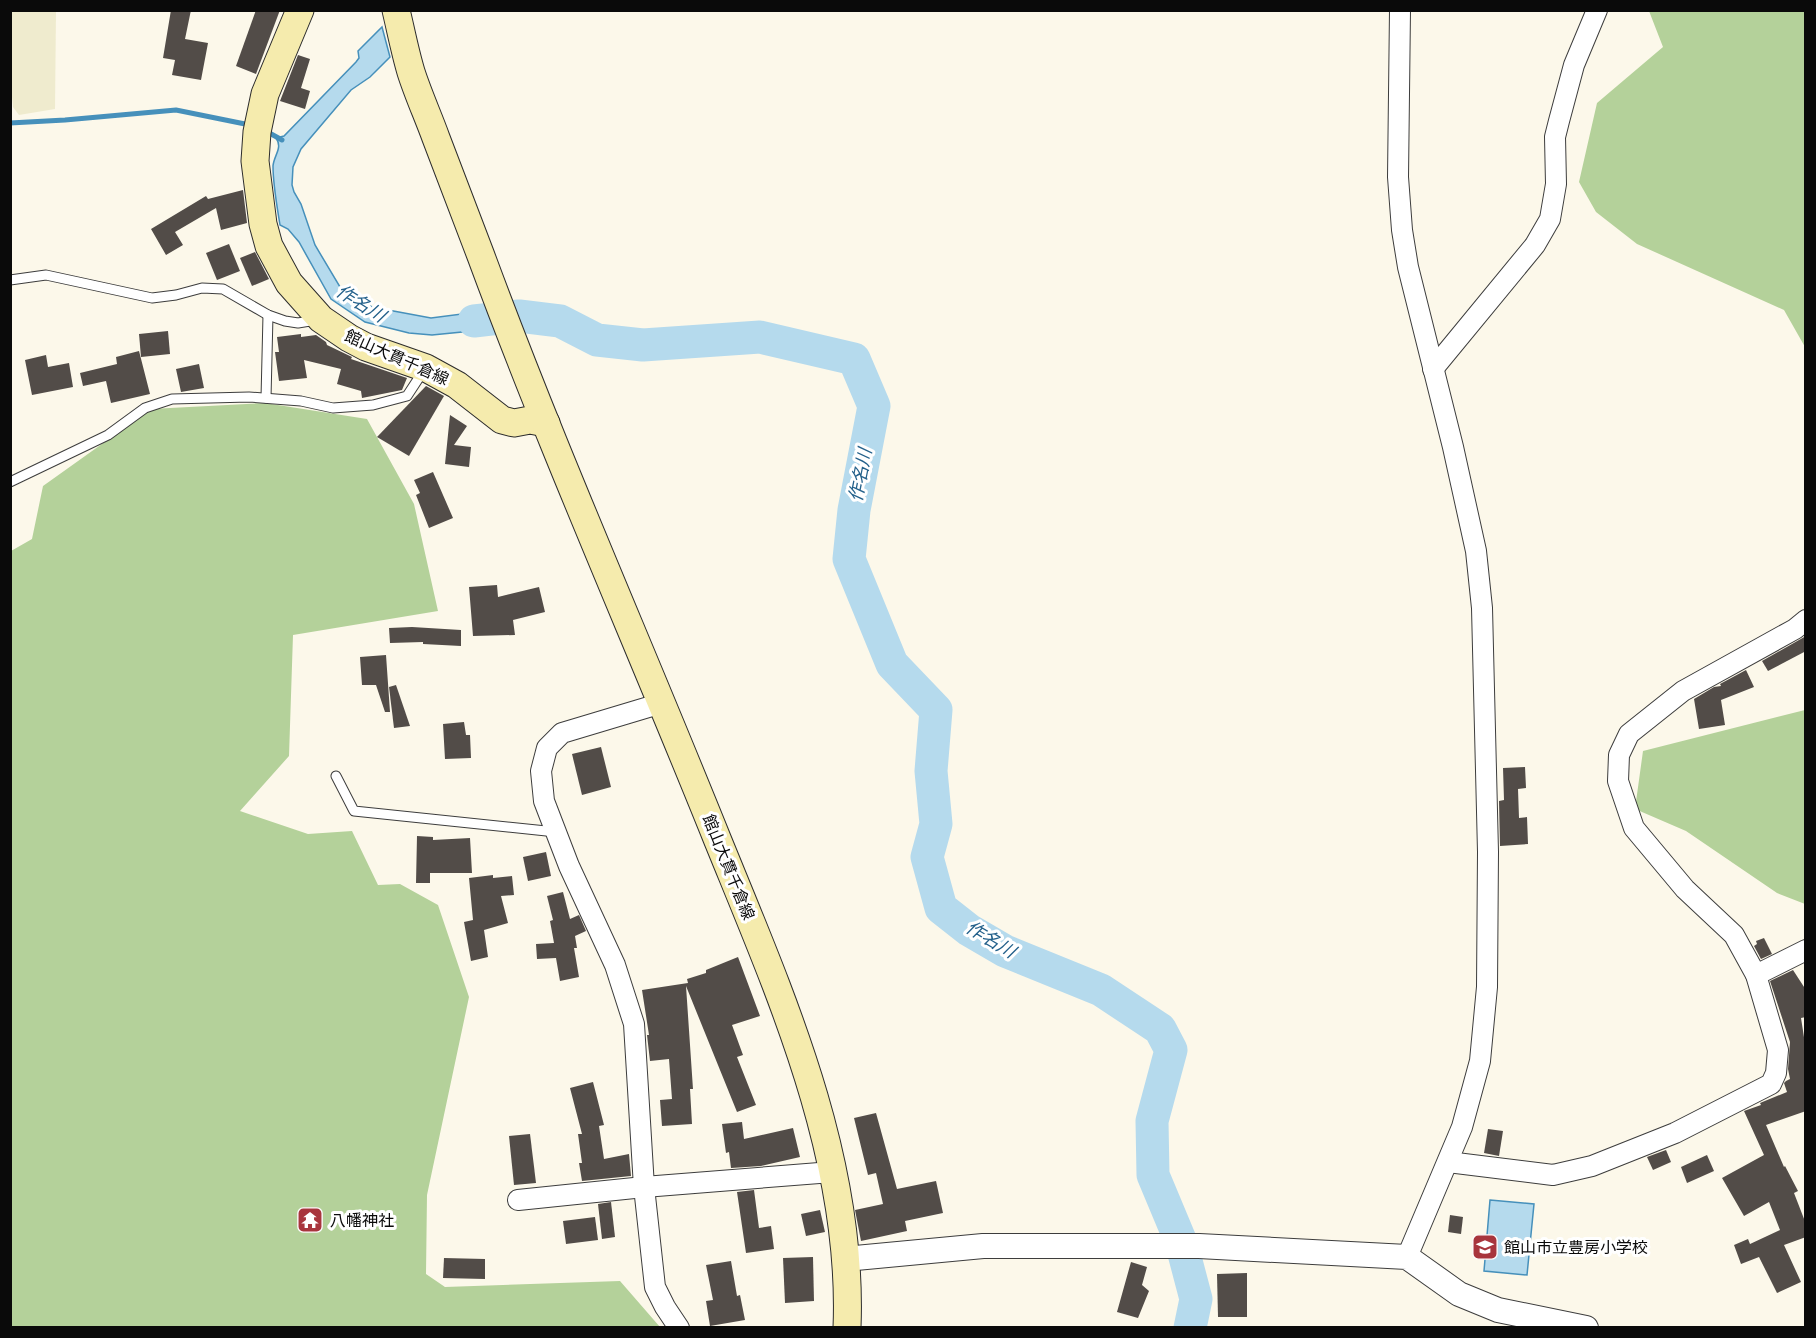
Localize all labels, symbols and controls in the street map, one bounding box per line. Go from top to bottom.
water label: 作名川 [331,278,392,329]
street label: 館山大貫千倉線 [341,324,453,390]
water label: 作名川 [843,444,878,504]
street label: 館山大貫千倉線 [698,811,760,923]
water label: 作名川 [961,914,1022,965]
temple icon: 八幡神社 [295,1205,325,1235]
place label: 八幡神社 [330,1209,394,1231]
school or university icon: 館山市立豊房小学校 [1470,1232,1500,1262]
place label: 館山市立豊房小学校 [1504,1236,1648,1258]

